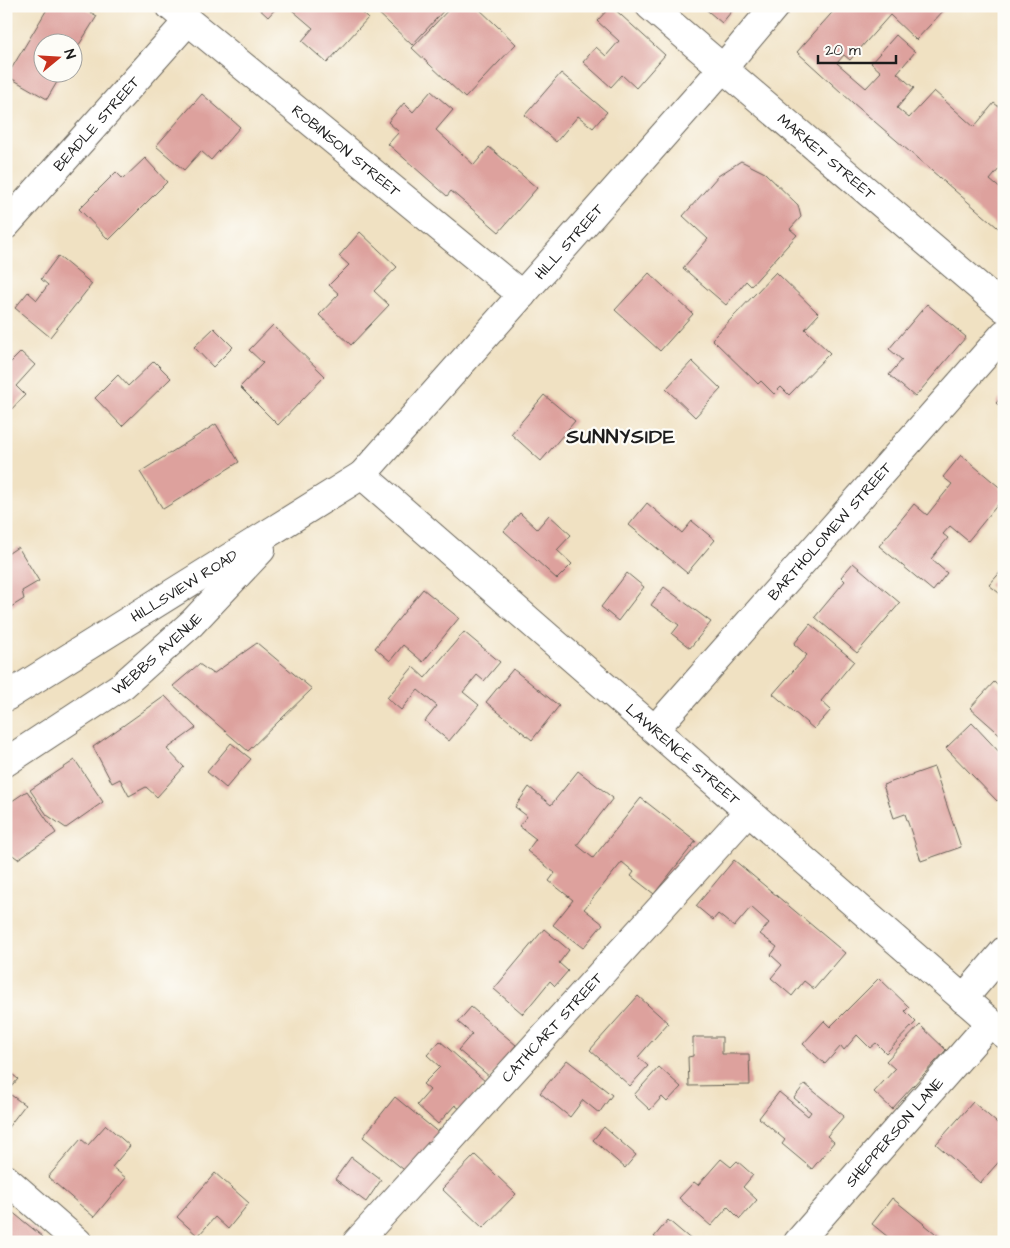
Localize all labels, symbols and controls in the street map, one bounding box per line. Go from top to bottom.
north arrow [32,32,82,82]
scale bar [818,32,895,64]
text: 20 m [825,40,861,61]
text: N [59,47,80,62]
street label: BEADLE STREET [49,71,145,176]
street label: ROBINSON STREET [287,100,405,202]
street label: MARKET STREET [773,109,880,205]
street label: HILL STREET [530,199,609,284]
district label: SUNNYSIDE [565,423,676,451]
street label: BARTHOLOMEW STREET [763,457,897,605]
street label: HILLSVIEW ROAD [127,545,242,628]
street label: WEBBS AVENUE [108,608,207,700]
street label: LAWRENCE STREET [621,699,745,811]
street label: CATHCART STREET [497,968,608,1087]
street label: SHEPPERSON LANE [841,1073,949,1192]

